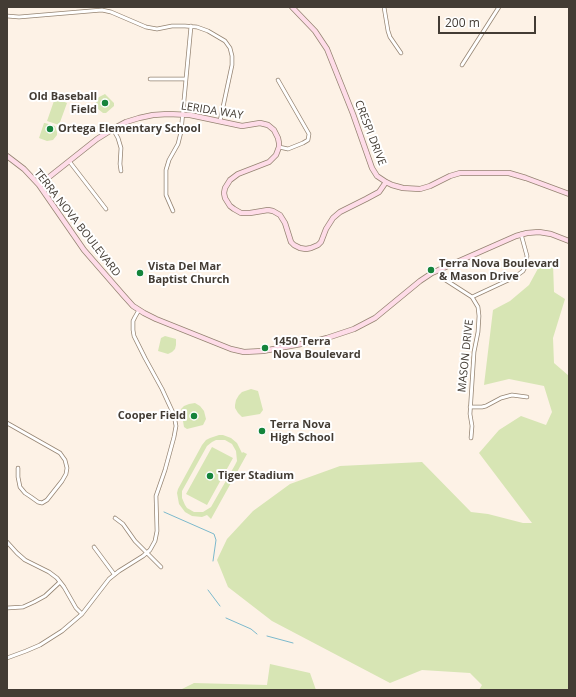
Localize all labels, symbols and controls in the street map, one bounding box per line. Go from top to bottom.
scale bar [440,8,538,34]
text: 200 m [445,14,480,31]
place label: Old Baseball Field [29,90,97,116]
marker: Old Baseball Field [100,98,110,108]
street label: CRESPI DRIVE [351,98,389,168]
street label: LERIDA WAY [180,100,244,122]
place label: Ortega Elementary School [58,122,201,136]
marker: Ortega Elementary School [45,124,55,134]
street label: TERRA NOVA BOULEVARD [31,167,123,279]
place label: Terra Nova Boulevard & Mason Drive [439,257,559,283]
place label: Vista Del Mar Baptist Church [148,260,230,286]
marker: Terra Nova Boulevard & Mason Drive [426,265,436,275]
marker: Vista Del Mar Baptist Church [135,268,145,278]
street label: MASON DRIVE [456,319,476,393]
place label: 1450 Terra Nova Boulevard [273,335,361,361]
marker: 1450 Terra Nova Boulevard [260,343,270,353]
place label: Cooper Field [118,409,186,423]
marker: Cooper Field [189,411,199,421]
place label: Terra Nova High School [270,418,334,444]
marker: Terra Nova High School [257,426,267,436]
place label: Tiger Stadium [218,469,294,483]
marker: Tiger Stadium [205,471,215,481]

